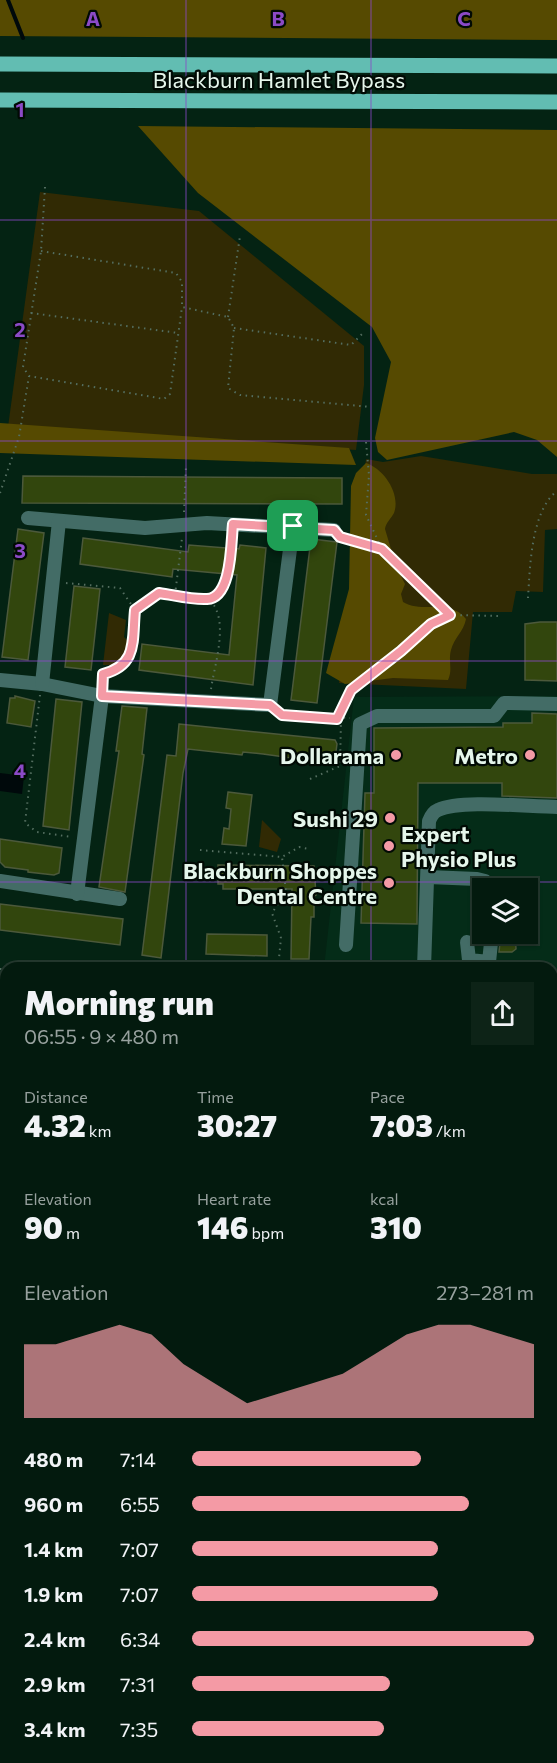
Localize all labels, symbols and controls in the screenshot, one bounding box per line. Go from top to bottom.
text: A [86,6,100,30]
text: B [271,6,285,30]
text: C [457,6,471,30]
street label: Blackburn Hamlet Bypass [153,66,405,93]
text: 1 [15,97,25,121]
text: 2 [14,317,26,341]
pin [267,500,318,551]
icon: arrive [276,509,309,542]
text: 3 [14,538,26,562]
place label: Dollarama [280,742,384,769]
place label: Metro [454,742,518,769]
marker: Dollarama [389,748,403,762]
marker: Metro [523,748,537,762]
text: 4 [14,758,26,782]
place label: Sushi 29 [293,805,378,832]
marker: Sushi 29 [383,811,397,825]
place label: Expert Physio Plus [401,820,516,872]
marker: Expert Physio Plus [382,839,396,853]
place label: Blackburn Shoppes Dental Centre [183,857,377,909]
marker: Blackburn Shoppes Dental Centre [382,876,396,890]
map controls [472,878,538,944]
button: layers [472,878,538,944]
text: Morning run [24,981,214,1022]
button: share [471,982,534,1045]
text: 06:55 · 9 × 480 m [24,1024,179,1048]
text: Distance [24,1087,88,1106]
text: Time [197,1087,234,1106]
text: Pace [370,1087,405,1106]
text: 4.32 [24,1106,86,1143]
text: 30:27 [197,1106,277,1143]
text: 7:03 [370,1106,433,1143]
text: km [86,1121,111,1140]
text: /km [433,1121,466,1140]
text: Elevation [24,1189,92,1208]
text: Heart rate [197,1189,271,1208]
text: kcal [370,1189,399,1208]
text: 90 [24,1208,63,1245]
text: 146 [197,1208,248,1245]
text: 310 [370,1208,422,1245]
text: m [63,1223,80,1242]
text: bpm [248,1223,284,1242]
text: Elevation [24,1280,109,1304]
text: 273–281 m [436,1280,534,1304]
text: 480 m [24,1447,83,1471]
text: 7:14 [120,1447,156,1471]
text: 960 m [24,1492,83,1516]
text: 6:55 [120,1492,160,1516]
text: 1.4 km [24,1537,83,1561]
text: 7:07 [120,1537,159,1561]
text: 1.9 km [24,1582,83,1606]
text: 7:07 [120,1582,159,1606]
text: 2.4 km [24,1627,86,1651]
text: 6:34 [120,1627,160,1651]
text: 2.9 km [24,1672,85,1696]
text: 7:31 [120,1672,155,1696]
text: 3.4 km [24,1717,86,1741]
text: 7:35 [120,1717,158,1741]

